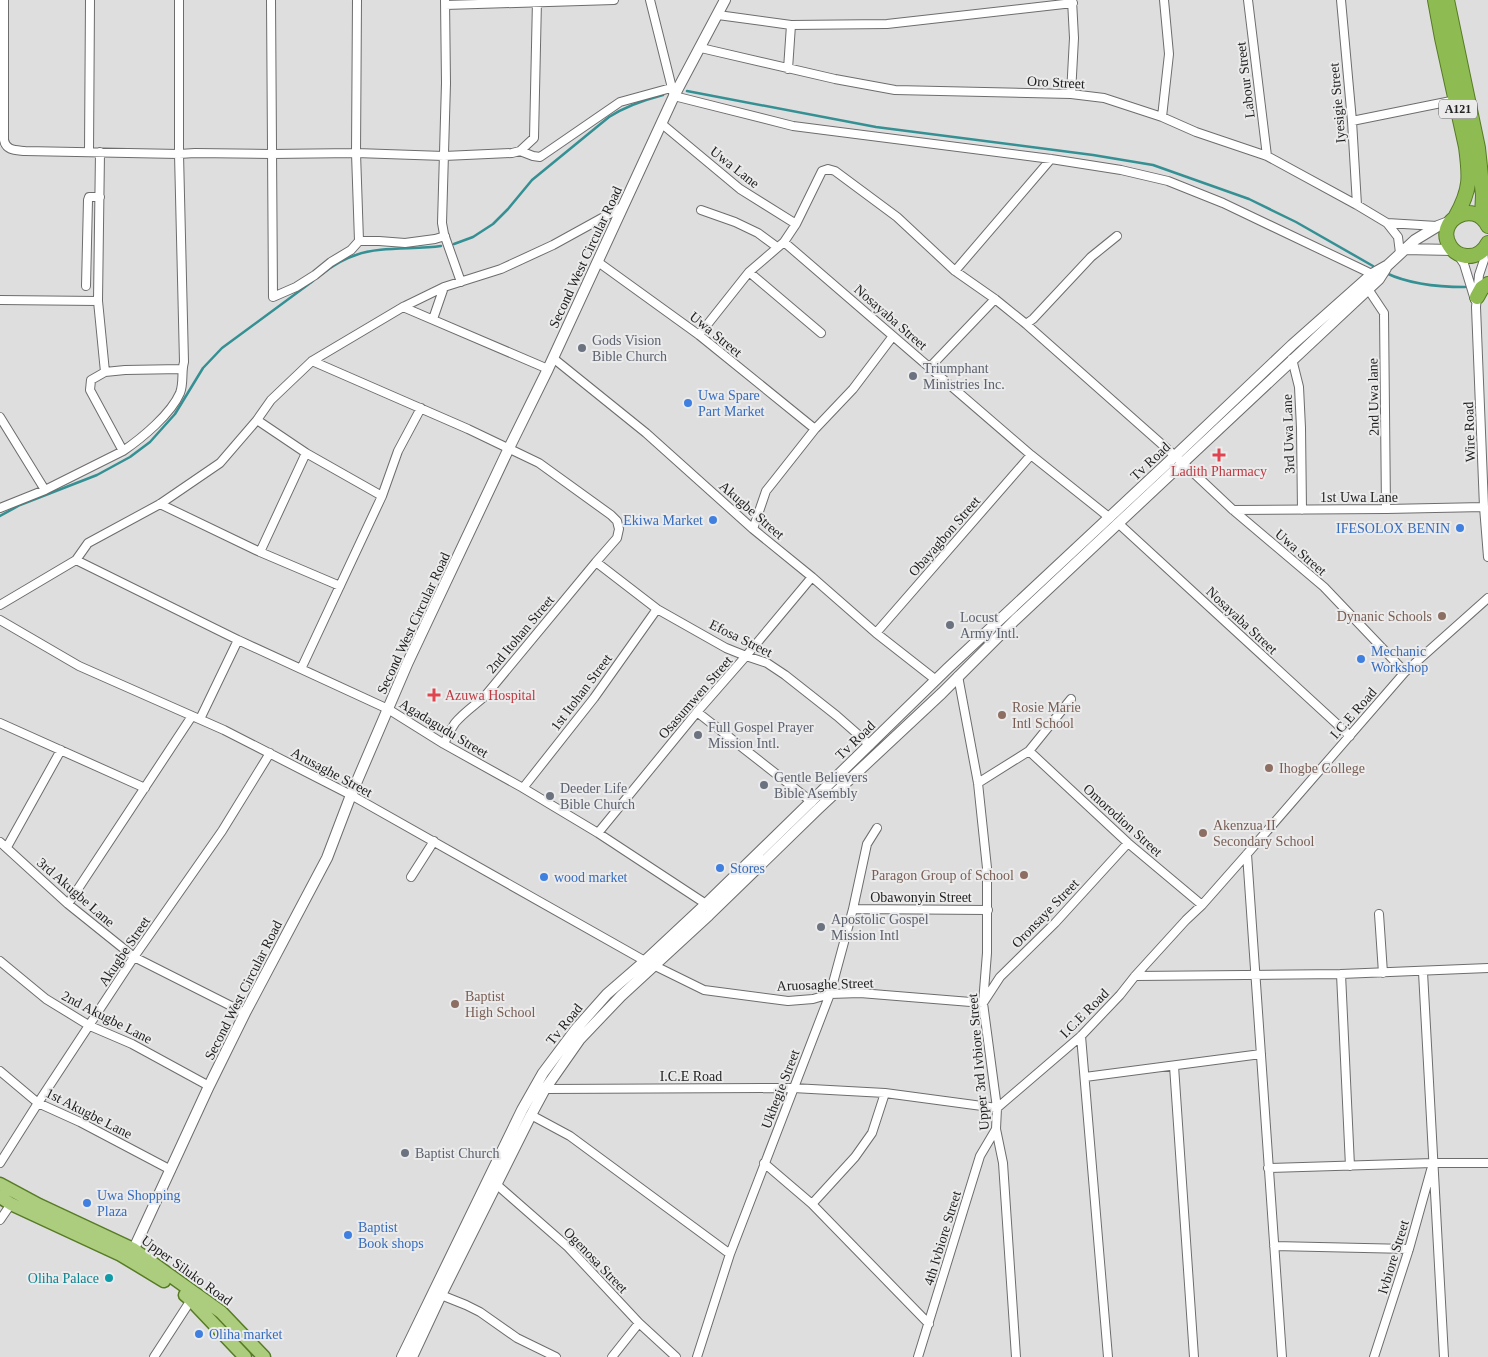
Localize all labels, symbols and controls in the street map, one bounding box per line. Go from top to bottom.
street label: Labour Street [1233,41,1258,119]
street label: Iyesigie Street [1327,62,1348,144]
street label: Oro Street [1027,73,1085,92]
road number: A121 [1439,100,1477,118]
street label: Uwa Lane [707,144,762,191]
street label: Second West Circular Road [546,184,625,330]
street label: Nosayaba Street [851,282,930,353]
street label: Uwa Street [687,309,745,360]
place label: Gods Vision Bible Church [592,333,667,364]
marker: Gods Vision Bible Church [576,342,588,354]
street label: 2nd Uwa lane [1365,358,1382,436]
place label: Triumphant Ministries Inc. [923,361,1005,392]
marker: Triumphant Ministries Inc. [907,370,919,382]
place label: Uwa Spare Part Market [698,388,765,419]
street label: 3rd Uwa Lane [1280,394,1297,474]
marker: Uwa Spare Part Market [682,397,694,409]
street label: Wire Road [1461,401,1478,462]
street label: Tv Road [1127,439,1173,483]
marker: Ladith Pharmacy [1213,449,1225,461]
place label: Ladith Pharmacy [1171,464,1267,479]
street label: Akugbe Street [716,478,787,543]
street label: 1st Uwa Lane [1320,490,1398,505]
street label: Obayagbon Street [906,493,983,579]
place label: Ekiwa Market [623,513,703,528]
marker: Ekiwa Market [707,514,719,526]
place label: IFESOLOX BENIN [1336,521,1450,536]
marker: IFESOLOX BENIN [1454,522,1466,534]
street label: Uwa Street [1272,526,1329,579]
street label: Second West Circular Road [374,550,453,696]
street label: Nosayaba Street [1203,584,1280,657]
street label: 2nd Itohan Street [484,592,557,676]
place label: Dynanic Schools [1337,609,1432,624]
place label: Locust Army Intl. [960,610,1019,641]
marker: Dynanic Schools [1436,610,1448,622]
street label: Efosa Street [707,617,775,660]
marker: Locust Army Intl. [944,619,956,631]
place label: Mechanic Workshop [1371,644,1428,675]
street label: 1st Itohan Street [548,651,615,733]
street label: Osasumwen Street [655,653,735,742]
marker: Mechanic Workshop [1355,653,1367,665]
street label: I.C.E Road [1327,685,1380,742]
marker: Azuwa Hospital [427,688,441,702]
place label: Azuwa Hospital [445,688,536,703]
street label: Agadagudu Street [397,696,491,761]
place label: Rosie Marie Intl School [1012,700,1081,731]
marker: Rosie Marie Intl School [996,709,1008,721]
street label: Tv Road [833,718,878,763]
place label: Full Gospel Prayer Mission Intl. [708,720,814,751]
marker: Full Gospel Prayer Mission Intl. [692,729,704,741]
street label: Arusaghe Street [289,745,375,800]
place label: Ihogbe College [1279,761,1365,776]
marker: Ihogbe College [1263,762,1275,774]
place label: Gentle Believers Bible Asembly [774,770,868,801]
marker: Gentle Believers Bible Asembly [758,779,770,791]
place label: Deeder Life Bible Church [560,781,635,812]
street label: Omorodion Street [1080,781,1165,860]
marker: Deeder Life Bible Church [544,790,556,802]
place label: Akenzua II Secondary School [1213,818,1315,849]
marker: Akenzua II Secondary School [1197,827,1209,839]
street label: 3rd Akugbe Lane [34,855,117,930]
place label: Stores [730,861,765,876]
marker: Stores [714,862,726,874]
place label: Paragon Group of School [871,868,1014,883]
marker: Paragon Group of School [1018,869,1030,881]
place label: wood market [554,870,628,885]
marker: wood market [538,871,550,883]
street label: Oronsaye Street [1009,876,1082,951]
street label: Obawonyin Street [870,890,972,905]
place label: Apostolic Gospel Mission Intl [831,912,929,943]
street label: Akugbe Street [96,914,153,989]
street label: Second West Circular Road [202,918,285,1062]
marker: Apostolic Gospel Mission Intl [815,921,827,933]
street label: Aruosaghe Street [776,975,874,994]
street label: I.C.E Road [1057,986,1112,1041]
street label: 2nd Akugbe Lane [59,988,155,1047]
place label: Baptist High School [465,989,536,1020]
street label: Upper 3rd Ivbiore Street [965,993,992,1131]
marker: Baptist High School [449,998,461,1010]
street label: Tv Road [543,1001,586,1048]
street label: Ukhegie Street [758,1047,802,1131]
street label: I.C.E Road [660,1069,722,1084]
street label: 1st Akugbe Lane [43,1085,134,1142]
place label: Baptist Church [415,1146,499,1161]
marker: Baptist Church [399,1147,411,1159]
place label: Uwa Shopping Plaza [97,1188,181,1219]
street label: 4th Ivbiore Street [921,1189,964,1287]
marker: Uwa Shopping Plaza [81,1197,93,1209]
street label: Ivbiore Street [1375,1218,1412,1296]
place label: Baptist Book shops [358,1220,424,1251]
street label: Ogenosa Street [561,1225,631,1296]
marker: Baptist Book shops [342,1229,354,1241]
street label: Upper Siluko Road [139,1233,235,1308]
place label: Oliha Palace [28,1271,99,1286]
marker: Oliha Palace [103,1272,115,1284]
place label: Oliha market [209,1327,283,1342]
marker: Oliha market [193,1328,205,1340]

